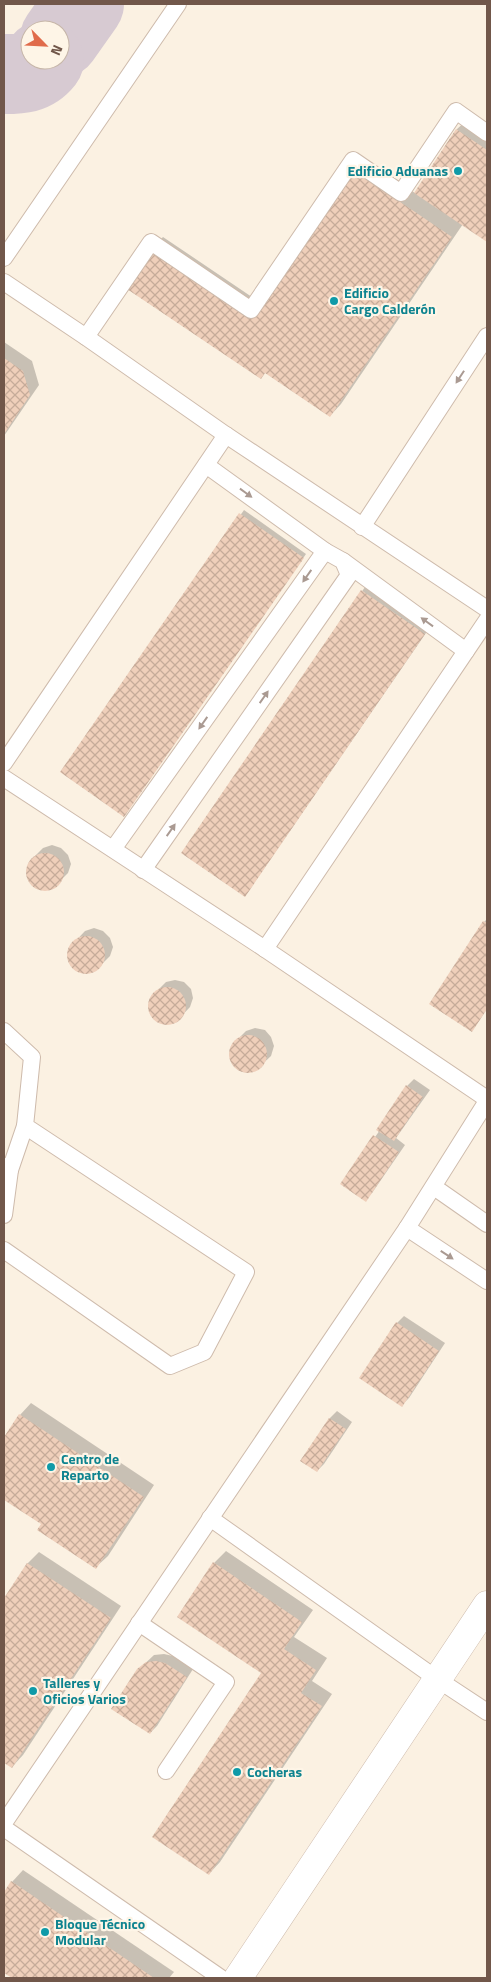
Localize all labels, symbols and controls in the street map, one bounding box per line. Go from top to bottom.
north arrow [20,20,70,70]
text: N [46,42,69,59]
place label: Edificio Aduanas [348,160,448,181]
marker: Edificio Aduanas [452,165,464,177]
place label: Edificio Cargo Calderón [344,282,436,319]
marker: Edificio Cargo Calderón [328,295,340,307]
one-way arrow [456,370,465,384]
one-way arrow [239,488,253,498]
one-way arrow [302,569,312,583]
one-way arrow [420,617,434,627]
one-way arrow [259,690,269,703]
one-way arrow [198,716,208,729]
one-way arrow [166,823,176,837]
one-way arrow [441,1250,454,1260]
place label: Centro de Reparto [61,1448,119,1485]
marker: Centro de Reparto [45,1461,57,1473]
place label: Talleres y Oficios Varios [43,1672,126,1709]
marker: Talleres y Oficios Varios [27,1685,39,1697]
place label: Cocheras [247,1761,302,1782]
marker: Cocheras [231,1766,243,1778]
place label: Bloque Técnico Modular [55,1913,145,1950]
marker: Bloque Técnico Modular [39,1926,51,1938]

